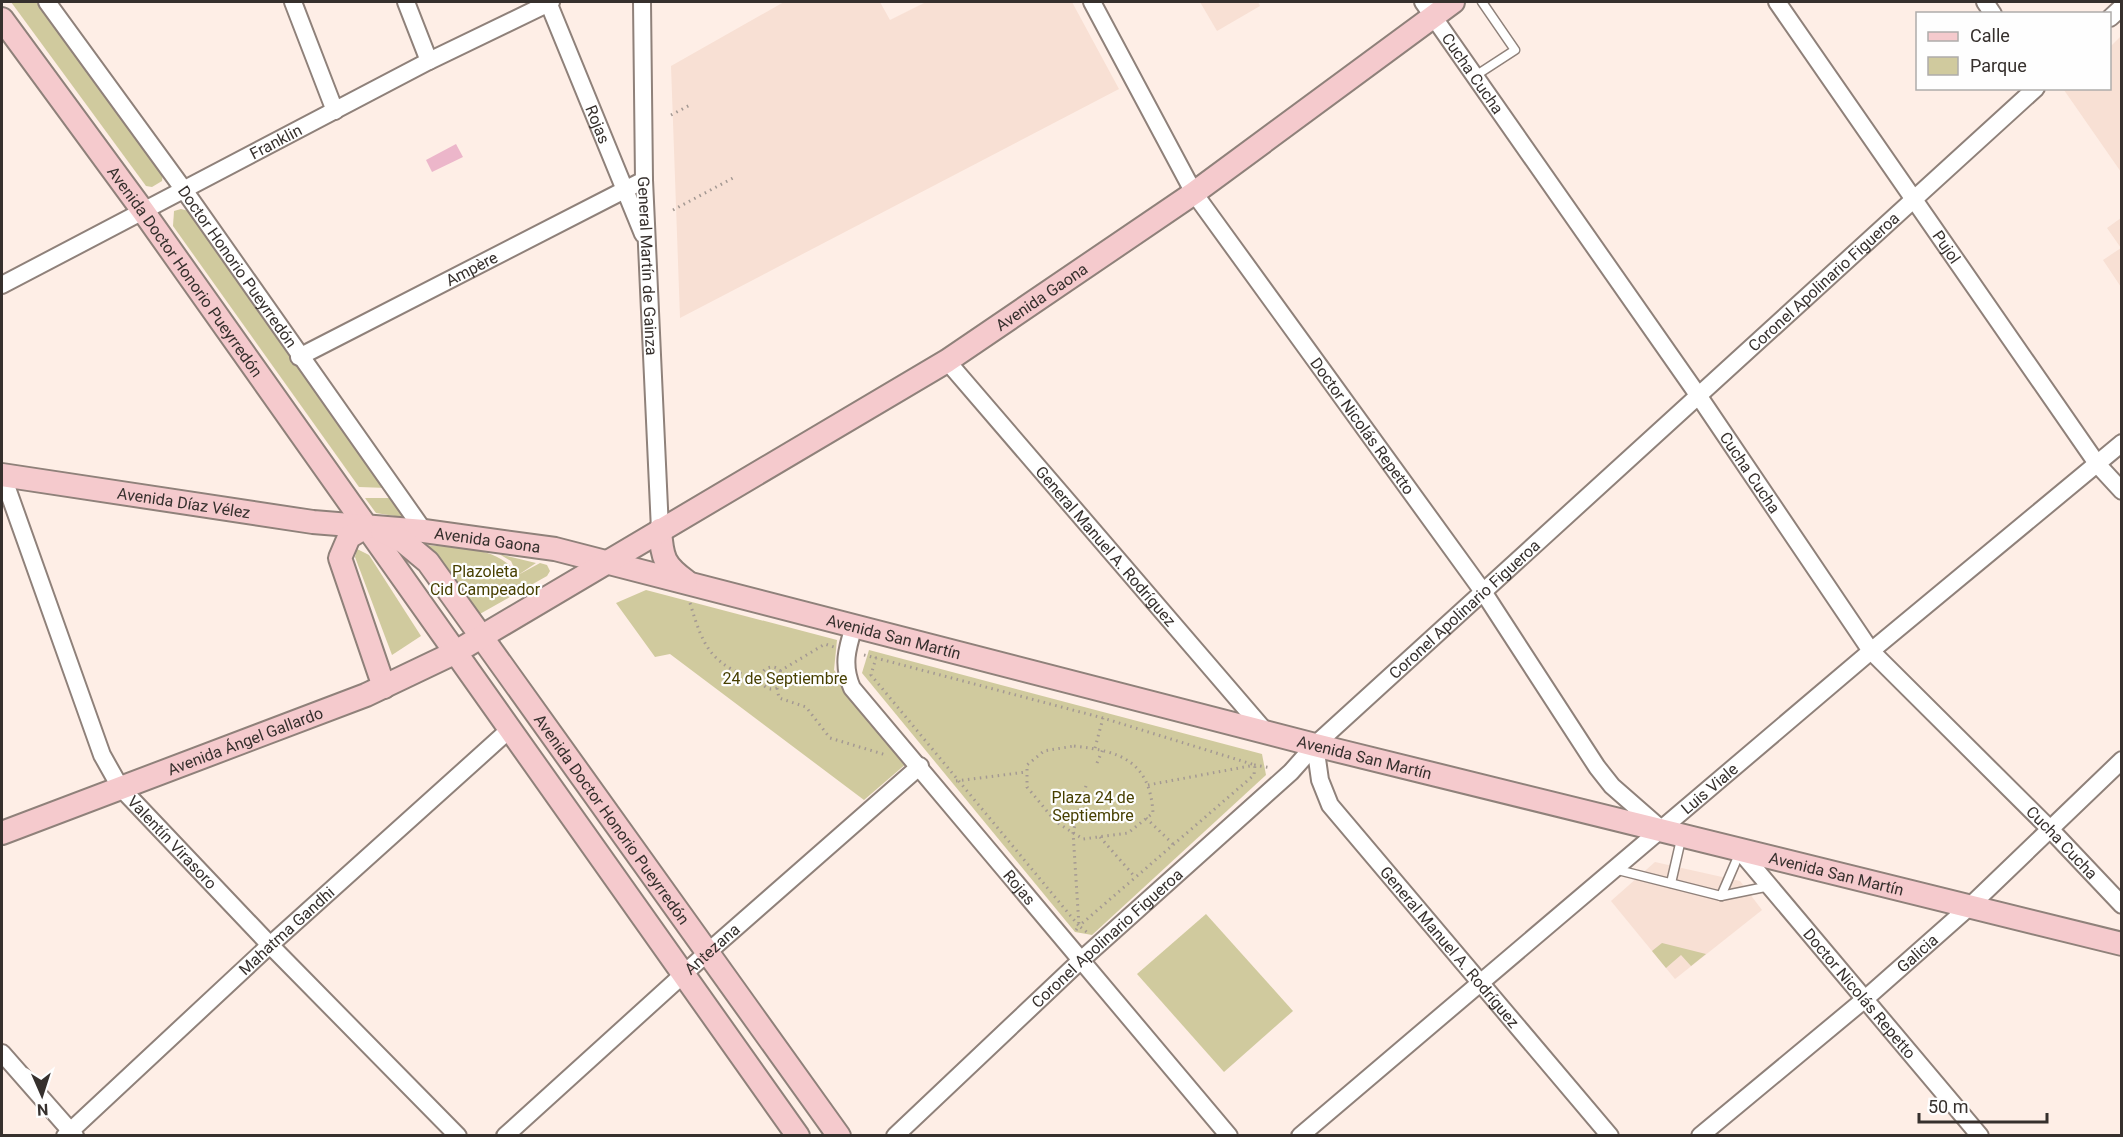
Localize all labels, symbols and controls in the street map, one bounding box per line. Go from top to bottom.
legend [1916,12,2111,90]
text: Calle [1970,25,2010,46]
street label: Cucha Cucha [1438,30,1507,118]
text: Parque [1970,55,2027,76]
street label: Rojas [581,102,614,146]
street label: Franklin [247,120,305,163]
street label: Avenida Doctor Honorio Pueyrredón [103,163,266,381]
street label: General Martín de Gainza [634,176,661,356]
street label: Doctor Honorio Pueyrredón [174,182,301,351]
street label: Coronel Apolinario Figueroa [1744,208,1903,356]
street label: Pujol [1928,227,1964,267]
street label: Ampère [443,248,501,290]
street label: Avenida Gaona [992,259,1091,335]
street label: Doctor Nicolás Repetto [1306,354,1418,498]
street label: Cucha Cucha [1716,428,1784,517]
street label: General Manuel A. Rodríguez [1032,462,1180,630]
street label: Avenida Díaz Vélez [116,484,252,522]
street label: Avenida Gaona [433,524,542,557]
street label: Coronel Apolinario Figueroa [1385,536,1544,683]
park label: Plazoleta Cid Campeador [430,562,541,599]
street label: Avenida San Martín [824,610,963,663]
park label: 24 de Septiembre [723,669,847,688]
street label: Avenida Ángel Gallardo [165,703,326,779]
street label: Avenida Doctor Honorio Pueyrredón [530,710,693,928]
street label: Avenida San Martín [1295,732,1434,783]
street label: Luis Viale [1677,759,1742,818]
park label: Plaza 24 de Septiembre [1052,788,1134,825]
street label: Valentín Virasoro [123,792,221,893]
street label: Cucha Cucha [2022,802,2101,883]
street label: Avenida San Martín [1767,848,1906,900]
street label: General Manuel A. Rodríguez [1376,863,1523,1032]
street label: Coronel Apolinario Figueroa [1028,865,1187,1012]
street label: Rojas [999,866,1039,909]
street label: Mahatma Gandhi [235,883,338,979]
street label: Antezana [681,920,744,979]
street label: Doctor Nicolás Repetto [1799,925,1920,1063]
street label: Galicia [1893,930,1942,976]
north arrow [12,1065,72,1125]
scale bar [1919,1086,2046,1124]
text: 50 m [1928,1096,1968,1117]
text: N [37,1100,49,1119]

